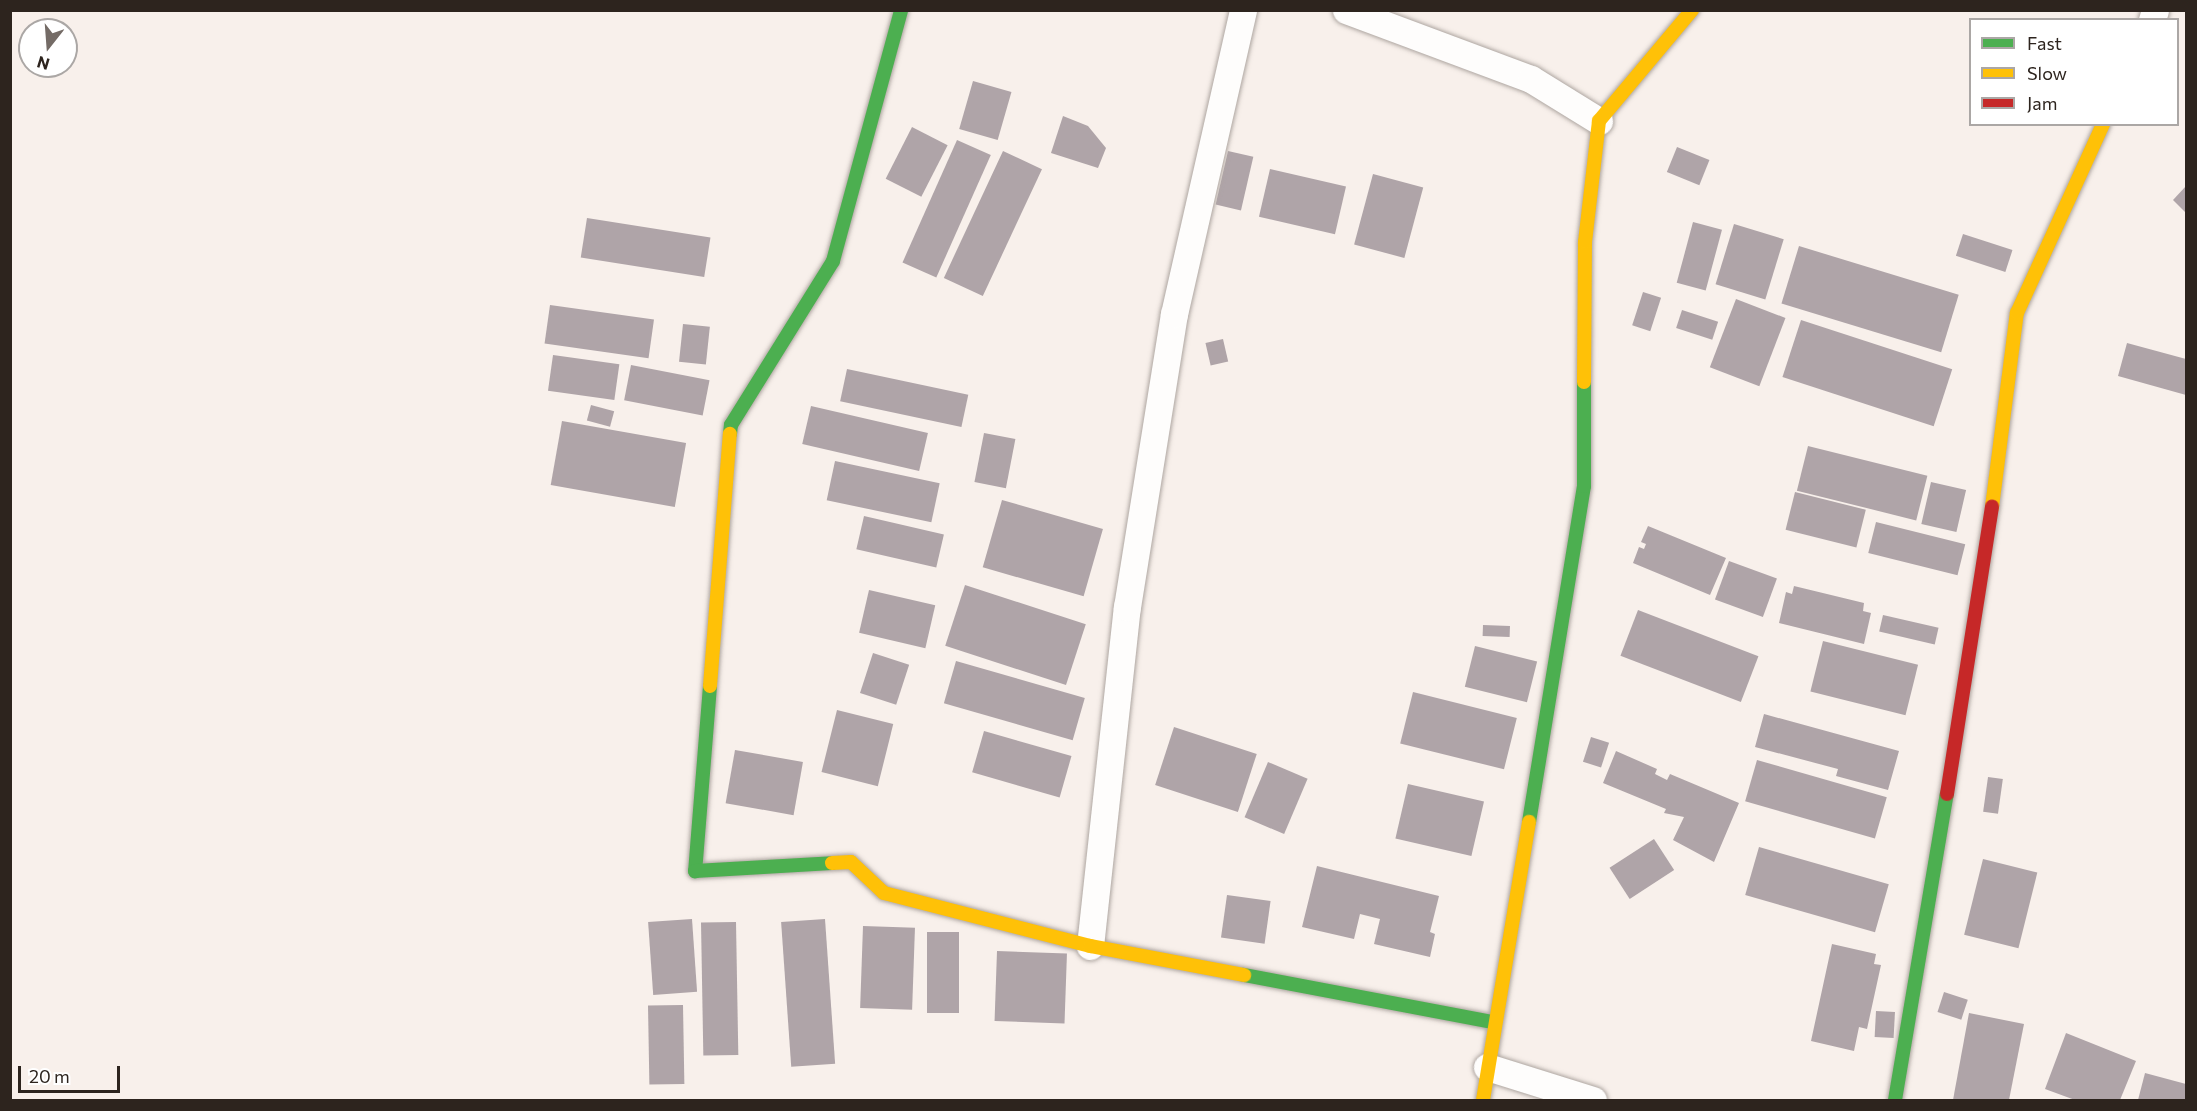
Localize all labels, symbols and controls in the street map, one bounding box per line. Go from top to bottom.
north arrow [18,18,78,78]
legend [1969,18,2179,126]
text: Fast [2027,32,2062,54]
text: N [35,53,52,75]
text: Slow [2027,62,2067,84]
text: Jam [2027,92,2057,114]
scale bar [21,1054,123,1092]
text: 20 m [29,1065,70,1087]

